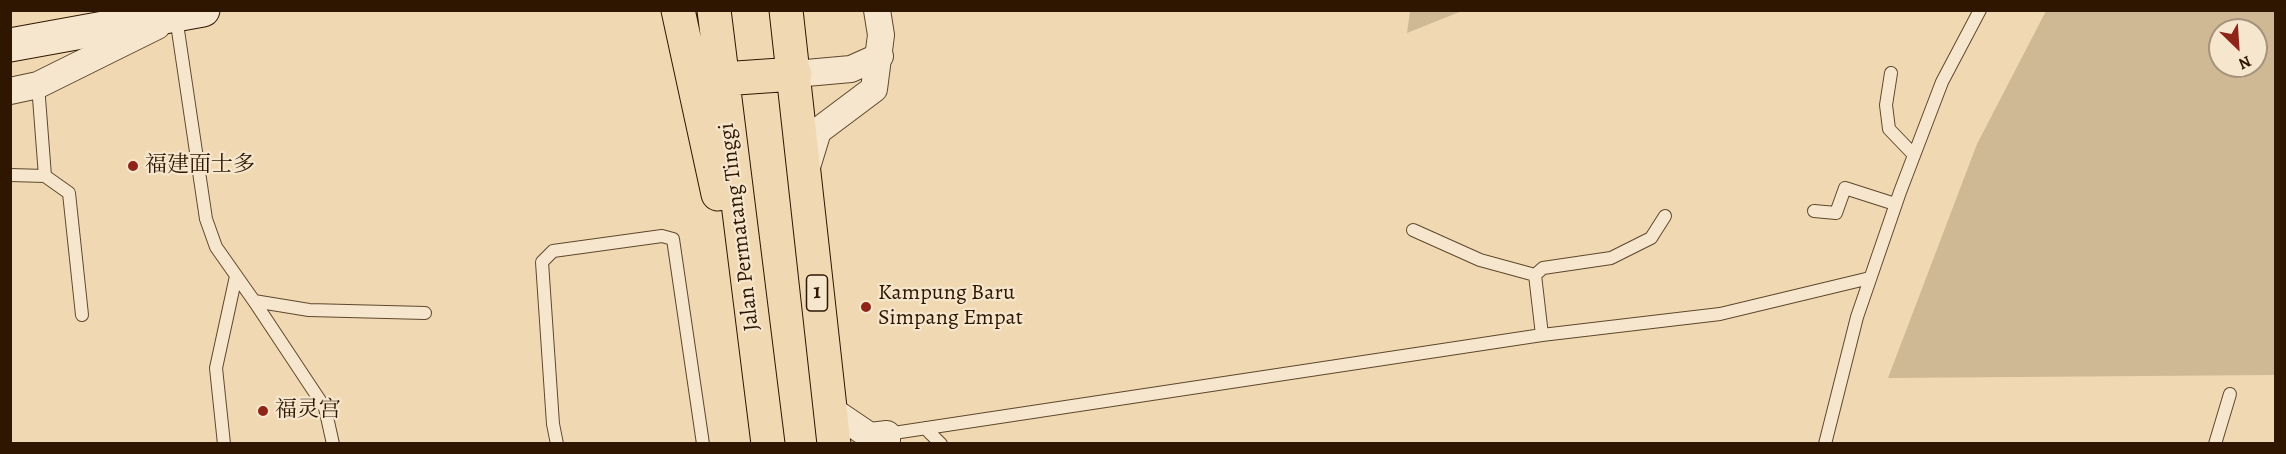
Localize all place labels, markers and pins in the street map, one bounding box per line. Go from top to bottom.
place label: 福建面士多 [145,153,255,179]
marker: 福建面士多 [126,159,140,173]
place label: Kampung Baru Simpang Empat [878,281,1023,332]
marker: Kampung Baru Simpang Empat [859,300,873,314]
place label: 福灵宫 [275,398,341,424]
marker: 福灵宫 [256,404,270,418]

